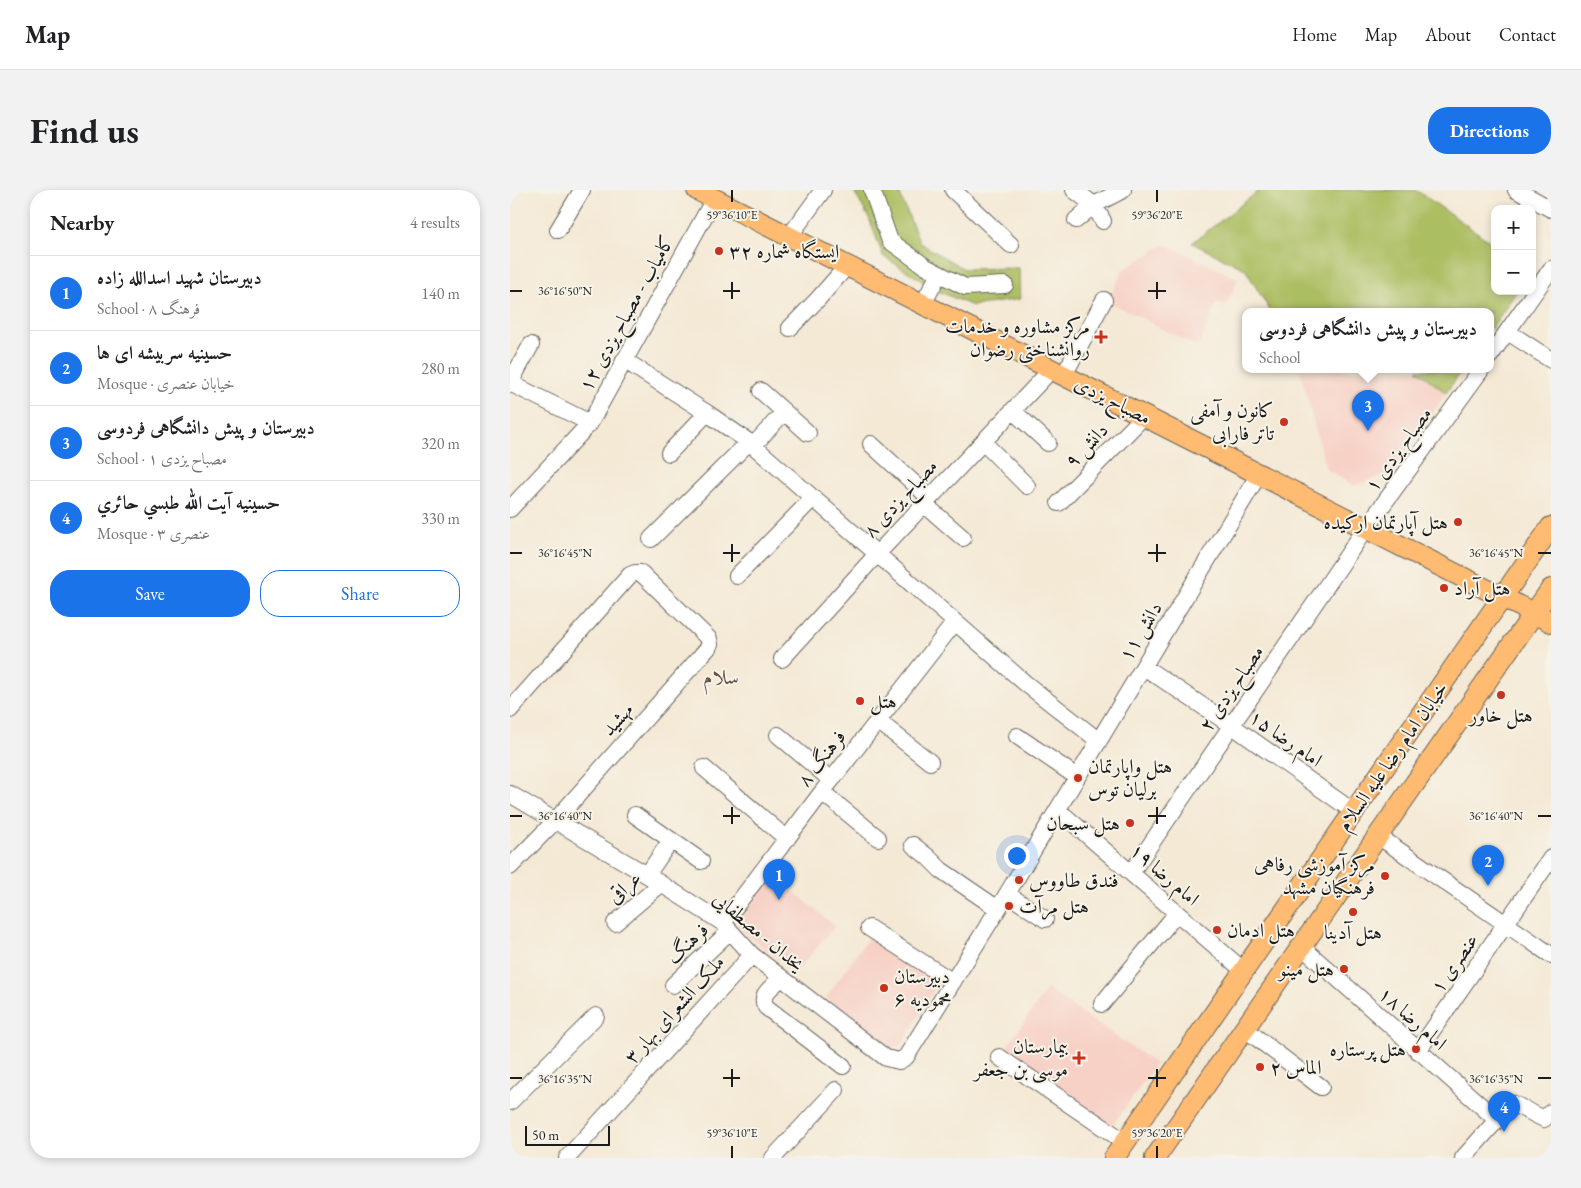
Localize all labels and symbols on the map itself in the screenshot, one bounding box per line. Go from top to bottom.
text: 59°36'10"E [706,207,758,223]
text: 59°36'20"E [1131,207,1183,223]
street label: کامیاب - مصباح یزدی ۱۲ [572,230,684,398]
place label: ایستگاه شماره ۳۲ [729,238,839,264]
marker: ایستگاه شماره ۳۲ [713,245,725,257]
text: 36°16'50"N [538,283,592,299]
place label: مرکز مشاوره و خدمات روانشناختی رضوان [945,313,1090,364]
marker: مرکز مشاوره و خدمات روانشناختی رضوان [1094,330,1108,344]
street label: مصباح یزدی [1068,370,1156,435]
pin: 3 [1352,390,1384,431]
place label: کانون و آمفی تاتر فارابی [1190,397,1274,448]
street label: مصباح یزدی ۱ [1359,402,1441,499]
marker: کانون و آمفی تاتر فارابی [1278,416,1290,428]
street label: دانش ۹ [1058,417,1114,474]
street label: مصباح یزدی ۸ [857,453,947,546]
place label: هتل آپارتمان ارکیده [1323,509,1448,537]
marker: هتل آپارتمان ارکیده [1452,516,1464,528]
text: 36°16'45"N [538,545,592,561]
text: 36°16'45"N [1469,545,1523,561]
place label: هتل آراد [1454,575,1510,603]
marker: هتل آراد [1438,582,1450,594]
street label: دانش ۱۱ [1112,597,1169,666]
street label: مصباح یزدی ۲ [1193,640,1273,739]
district label: سلام [703,663,739,695]
street label: خیابان امام رضا علیه السلام [1331,676,1457,839]
place label: هتل [870,688,897,716]
marker: هتل خاور [1495,689,1507,701]
marker: هتل [854,695,866,707]
street label: مهشید [595,697,639,741]
place label: هتل خاور [1467,702,1533,730]
street label: امام رضا ۱۵ [1241,703,1328,777]
street label: فرهنگ ۸ [791,724,851,792]
place label: هتل واپارتمان برلیان توس [1088,753,1172,802]
marker: هتل واپارتمان برلیان توس [1072,772,1084,784]
text: 36°16'40"N [538,808,592,824]
text: 36°16'40"N [1469,808,1523,824]
place label: هتل سبحان [1046,810,1120,838]
marker: هتل سبحان [1124,817,1136,829]
street label: امام رضا ۱۹ [1122,837,1205,915]
your location [1004,843,1030,869]
pin: 2 [1472,845,1504,886]
place label: مرکز آموزشی رفاهی فرهنگیان مشهد [1254,851,1375,900]
pin: 1 [763,859,795,900]
street label: عراقی [601,865,647,910]
place label: فندق طاووس [1029,867,1119,893]
marker: مرکز آموزشی رفاهی فرهنگیان مشهد [1379,870,1391,882]
marker: فندق طاووس [1013,874,1025,886]
street label: یخدان - مصطفایی [707,885,810,978]
place label: هتل مرآت [1019,893,1089,921]
marker: هتل مرآت [1003,900,1015,912]
marker: هتل آدینا [1347,906,1359,918]
street label: فرهنگ [660,917,714,969]
place label: هتل ادمان [1227,917,1295,945]
place label: هتل آدینا [1324,919,1382,947]
marker: هتل ادمان [1211,924,1223,936]
street label: عنصری ۱ [1424,928,1485,998]
street label: ملک الشعرای بهار ۳ [618,949,730,1069]
place label: هتل مینو [1277,956,1334,984]
place label: دبیرستان محمودیه ۶ [894,963,952,1012]
marker: هتل مینو [1338,963,1350,975]
street label: امام رضا ۱۸ [1370,980,1453,1059]
marker: دبیرستان محمودیه ۶ [878,982,890,994]
place label: بیمارستان موسی بن جعفر [972,1033,1069,1084]
place label: هتل پرستاره [1330,1036,1406,1064]
marker: هتل پرستاره [1410,1043,1422,1055]
marker: بیمارستان موسی بن جعفر [1072,1051,1086,1065]
place label: الماس ۲ [1270,1054,1322,1080]
marker: الماس ۲ [1254,1061,1266,1073]
text: 36°16'35"N [538,1071,592,1087]
text: 36°16'35"N [1469,1071,1523,1087]
pin: 4 [1488,1091,1520,1132]
scale bar [525,1123,610,1146]
text: 59°36'10"E [706,1125,758,1141]
text: 59°36'20"E [1131,1125,1183,1141]

